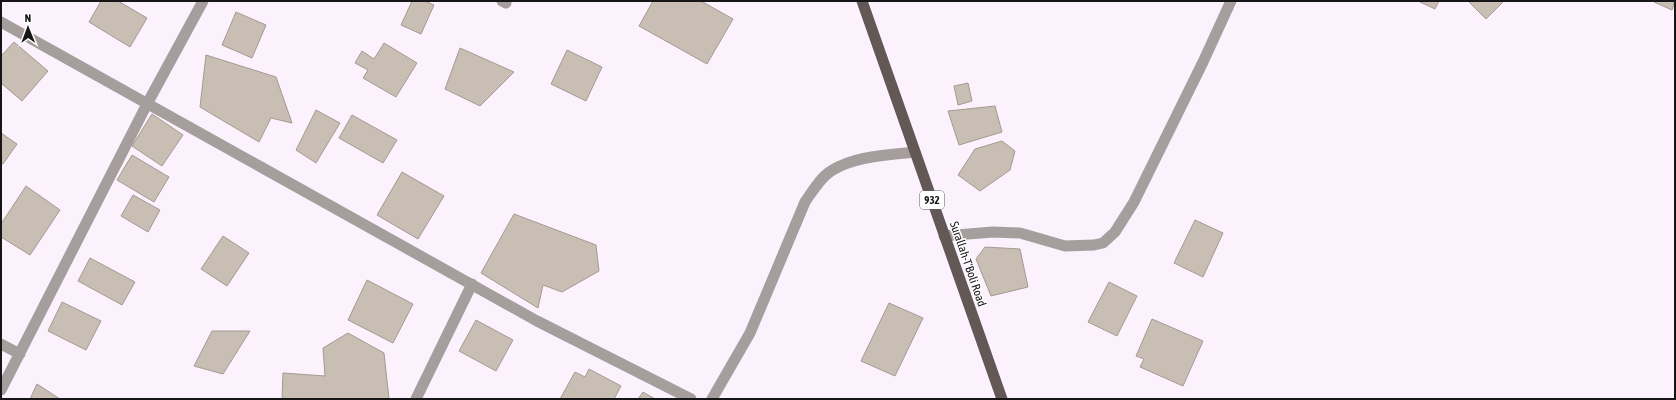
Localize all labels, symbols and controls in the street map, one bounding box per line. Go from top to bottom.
north arrow [8,8,48,48]
text: N [24,12,31,24]
road number: 932 [920,191,944,209]
street label: Surallah-T'Boli Road [947,220,989,308]

